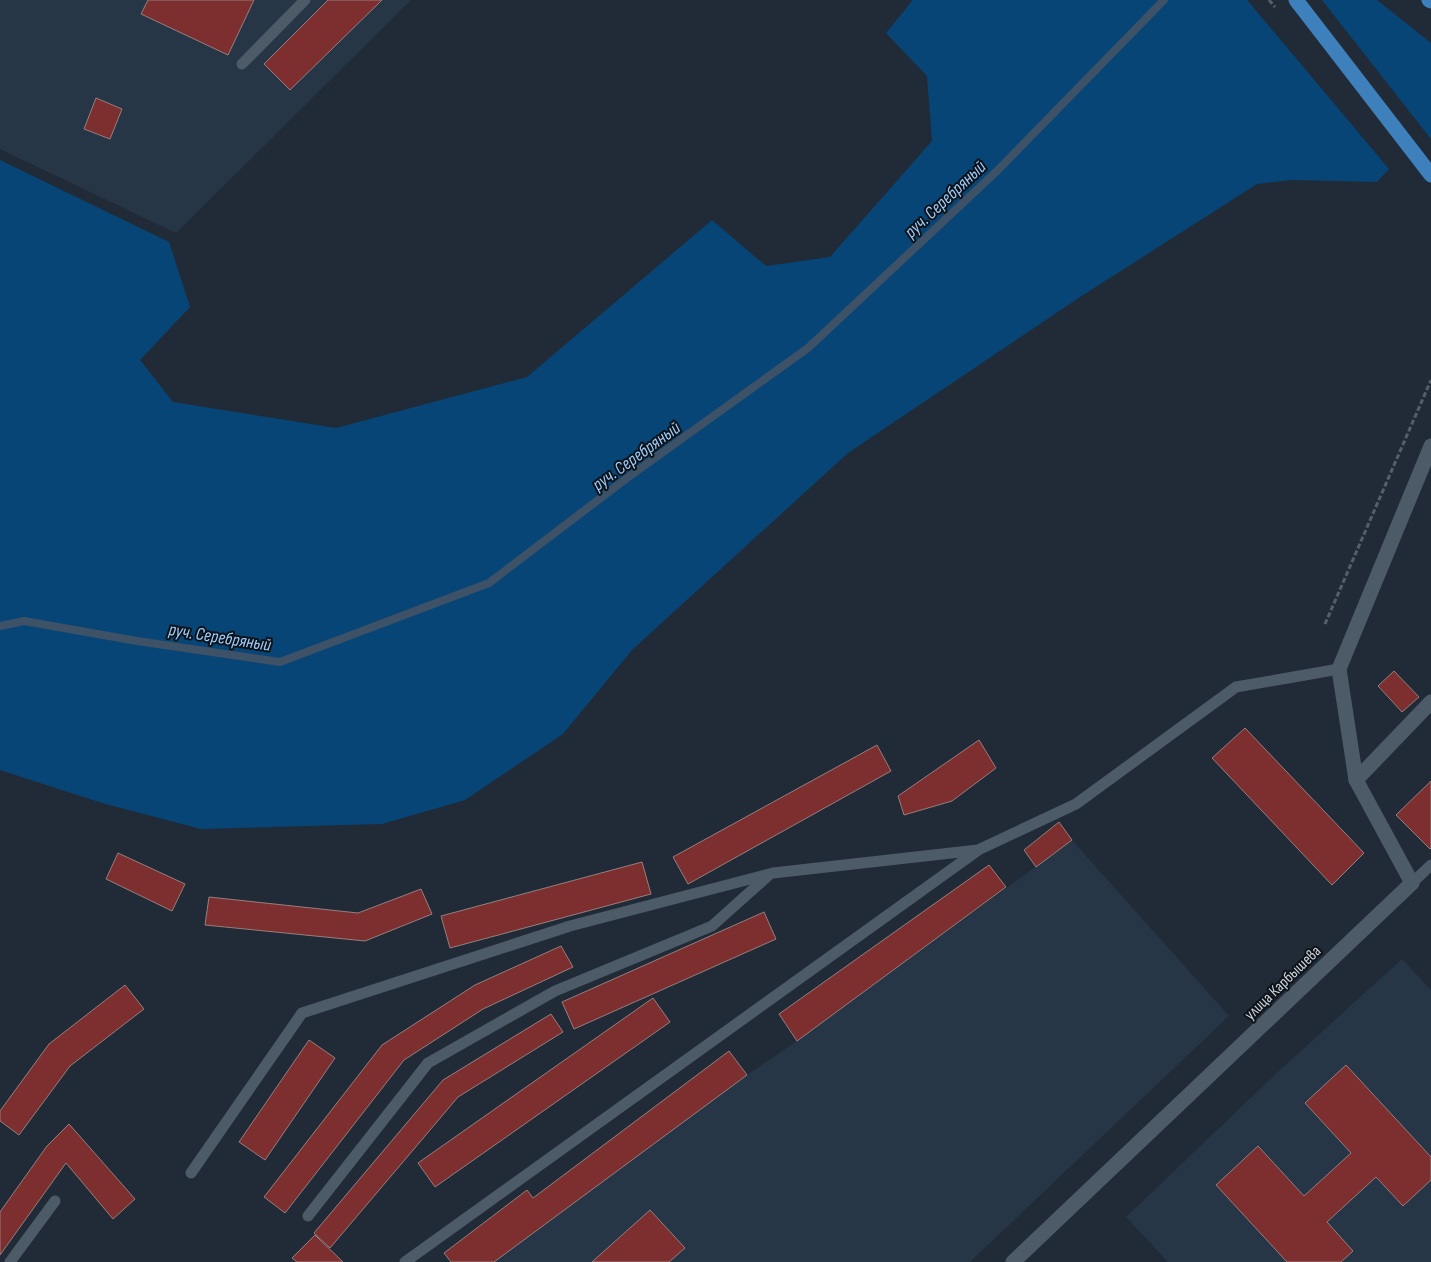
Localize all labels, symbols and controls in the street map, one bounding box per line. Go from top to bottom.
water label: руч. Серебряный [900,156,991,243]
water label: руч. Серебряный [588,417,685,496]
water label: руч. Серебряный [166,619,273,656]
street label: улица Карбышева [1241,942,1325,1024]

